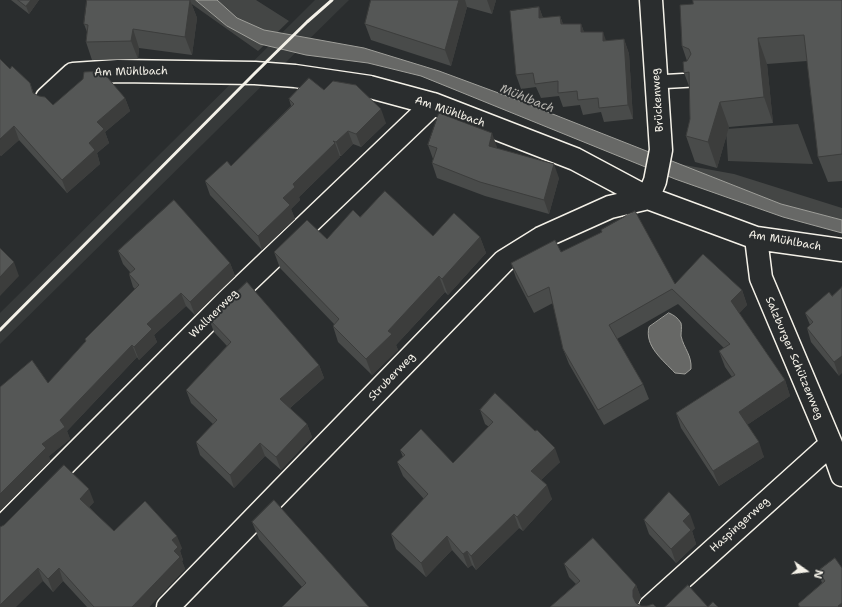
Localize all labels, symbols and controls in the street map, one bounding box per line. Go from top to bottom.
street label: Am Mühlbach [94,65,168,79]
street label: Brückenweg [649,68,667,132]
water label: Mühlbach [498,82,556,116]
street label: Am Mühlbach [413,94,487,130]
street label: Am Mühlbach [748,228,822,254]
street label: Wallnerweg [187,287,241,341]
street label: Salzburger Schützenweg [762,295,826,421]
street label: Struberweg [366,350,418,404]
street label: Haspingerweg [707,495,773,555]
north arrow [786,551,826,591]
text: N [810,568,826,580]

